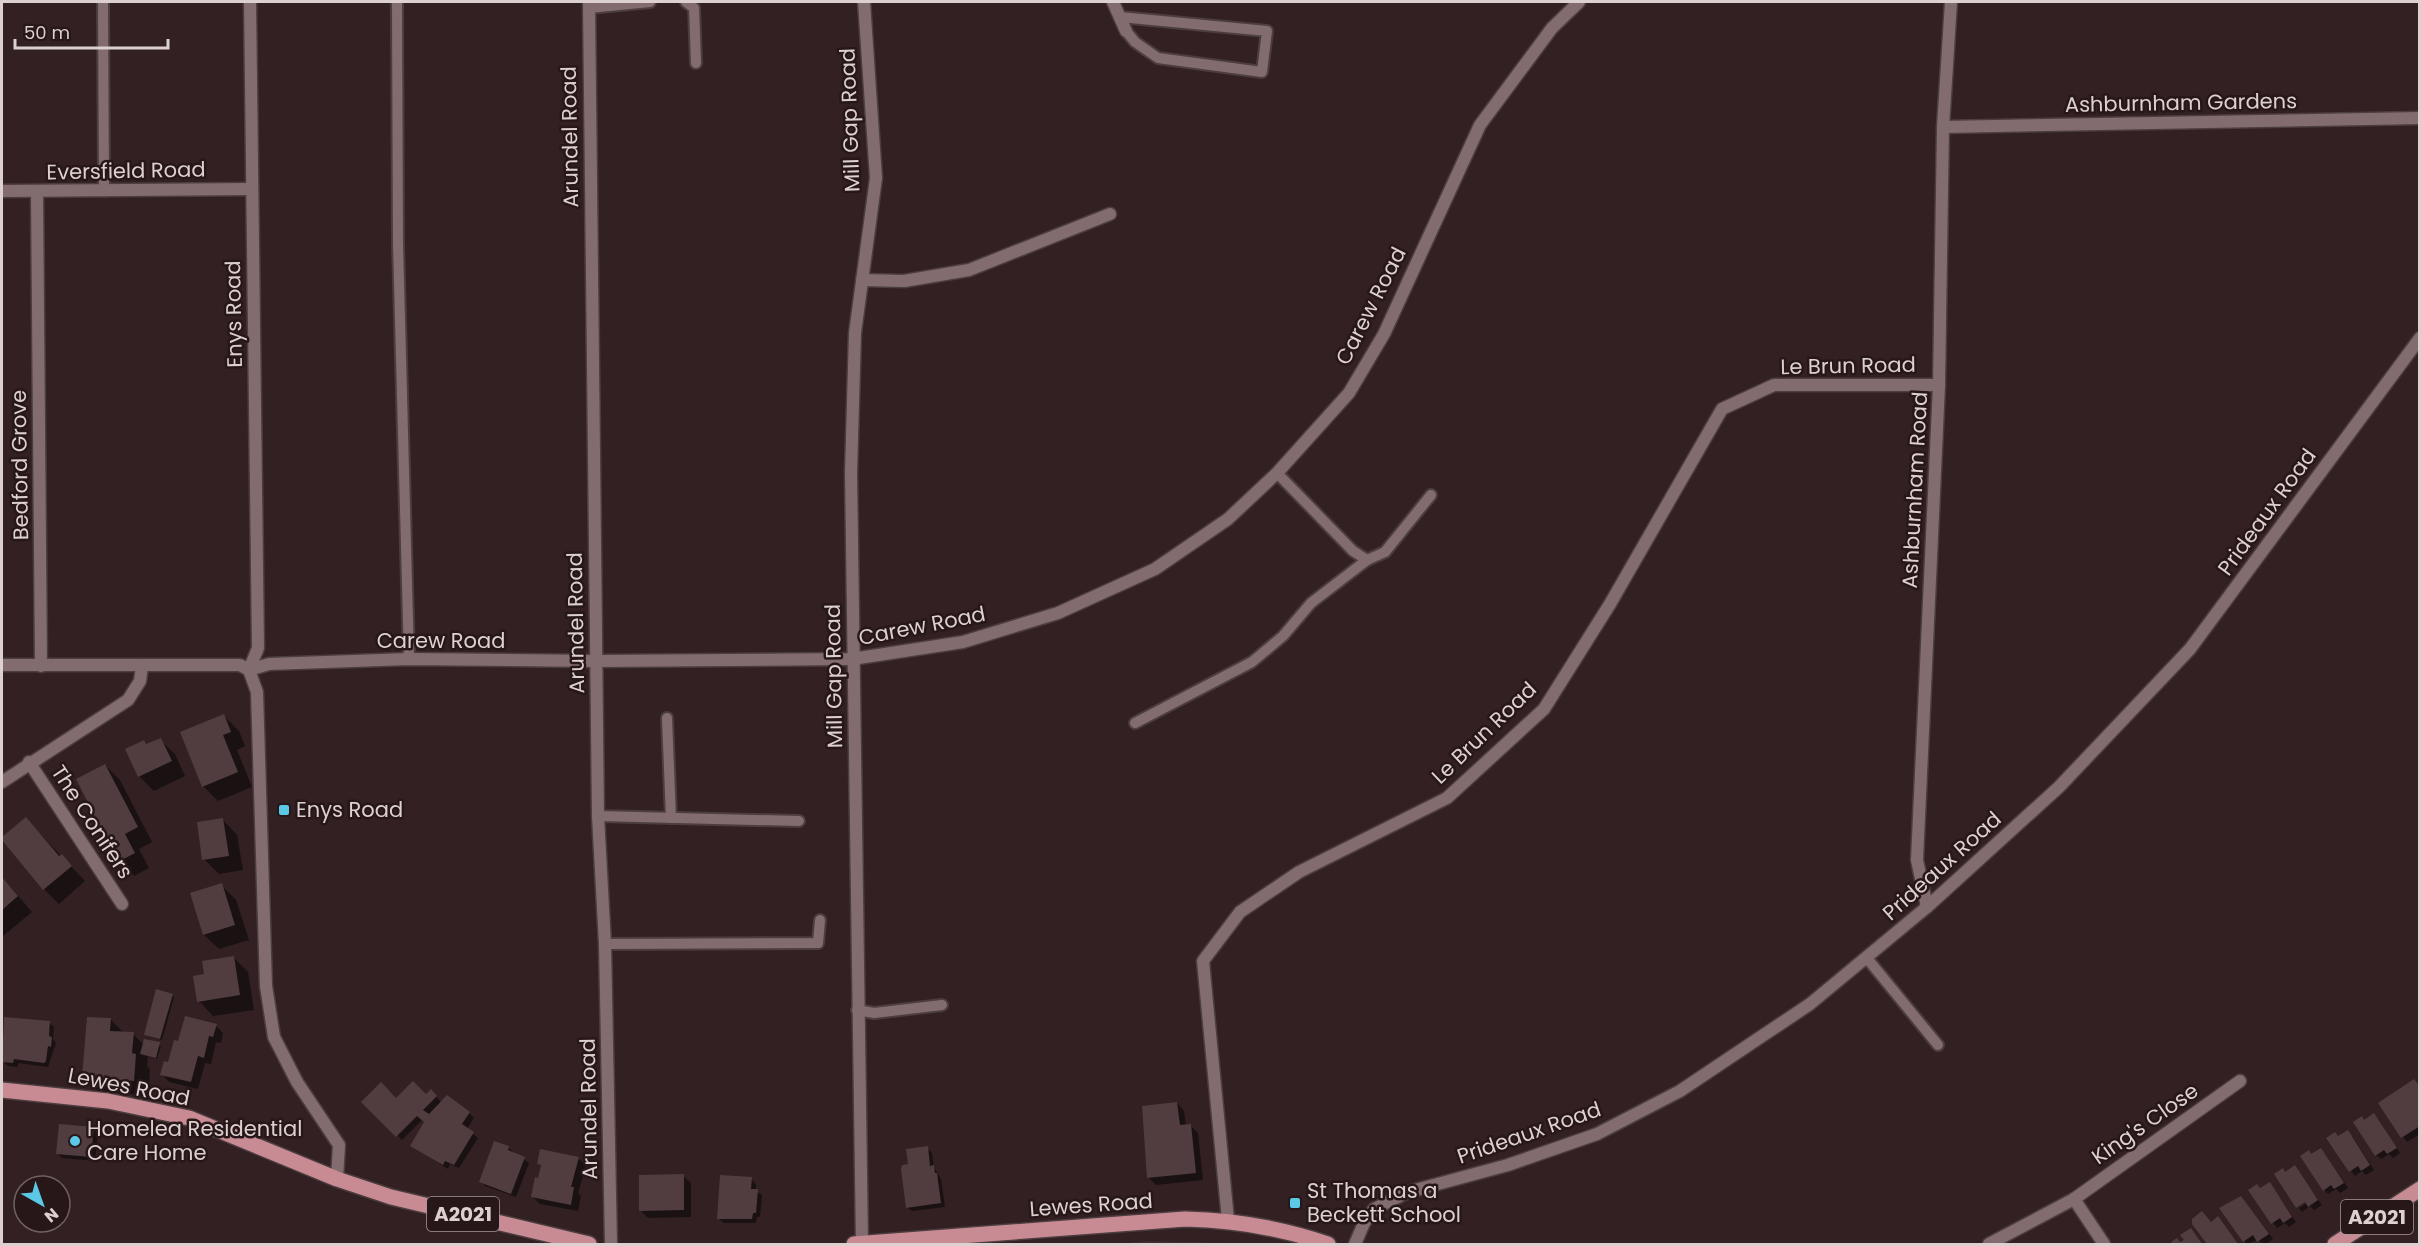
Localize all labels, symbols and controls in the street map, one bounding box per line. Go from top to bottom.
scale bar [15,12,168,50]
text: 50 m [24,20,70,45]
street label: Mill Gap Road [832,47,867,193]
street label: Arundel Road [554,66,585,208]
street label: Ashburnham Gardens [2065,86,2297,119]
street label: Eversfield Road [46,155,206,186]
street label: Carew Road [1328,242,1413,370]
street label: Enys Road [218,260,249,368]
street label: Le Brun Road [1780,350,1916,381]
street label: Bedford Grove [4,390,35,541]
street label: Ashburnham Road [1895,391,1934,589]
street label: Prideaux Road [2211,442,2322,581]
street label: Arundel Road [560,552,591,694]
street label: Carew Road [856,599,988,652]
street label: Mill Gap Road [818,604,849,748]
street label: Carew Road [377,626,505,655]
street label: Le Brun Road [1425,675,1542,790]
street label: The Conifers [45,759,140,884]
place label: Enys Road [296,795,403,824]
marker: Enys Road [277,803,291,817]
street label: Prideaux Road [1876,805,2007,927]
street label: Arundel Road [573,1038,604,1180]
street label: Lewes Road [66,1060,192,1113]
street label: King's Close [2086,1076,2204,1171]
street label: Prideaux Road [1453,1094,1605,1171]
place label: Homelea Residential Care Home [87,1114,302,1167]
marker: Homelea Residential Care Home [68,1134,82,1148]
north arrow [12,1174,72,1234]
place label: St Thomas a Beckett School [1307,1176,1461,1229]
street label: Lewes Road [1028,1186,1154,1223]
marker: St Thomas a Beckett School [1288,1196,1302,1210]
road number: A2021 [427,1197,499,1231]
road number: A2021 [2341,1200,2413,1234]
text: N [39,1202,63,1228]

